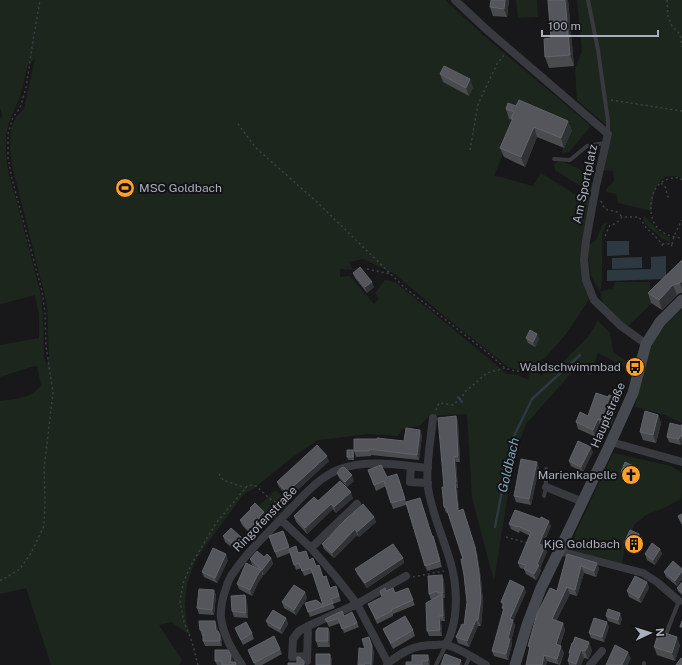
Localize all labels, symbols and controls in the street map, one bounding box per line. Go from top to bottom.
scale bar [542,12,658,38]
text: 100 m [548,19,581,33]
street label: Am Sportplatz [570,143,600,225]
sports icon: MSC Goldbach [114,177,136,199]
place label: MSC Goldbach [139,181,222,195]
bus stop icon: Waldschwimmbad [624,356,646,378]
place label: Waldschwimmbad [520,360,621,374]
street label: Hauptstraße [588,380,628,450]
water label: Goldbach [495,436,522,494]
church icon: Marienkapelle [620,464,642,486]
place label: Marienkapelle [538,468,617,482]
street label: Ringofenstraße [230,483,300,555]
building icon: KjG Goldbach [623,533,645,555]
place label: KjG Goldbach [544,537,620,551]
north arrow [630,613,670,653]
text: N [654,628,666,637]

